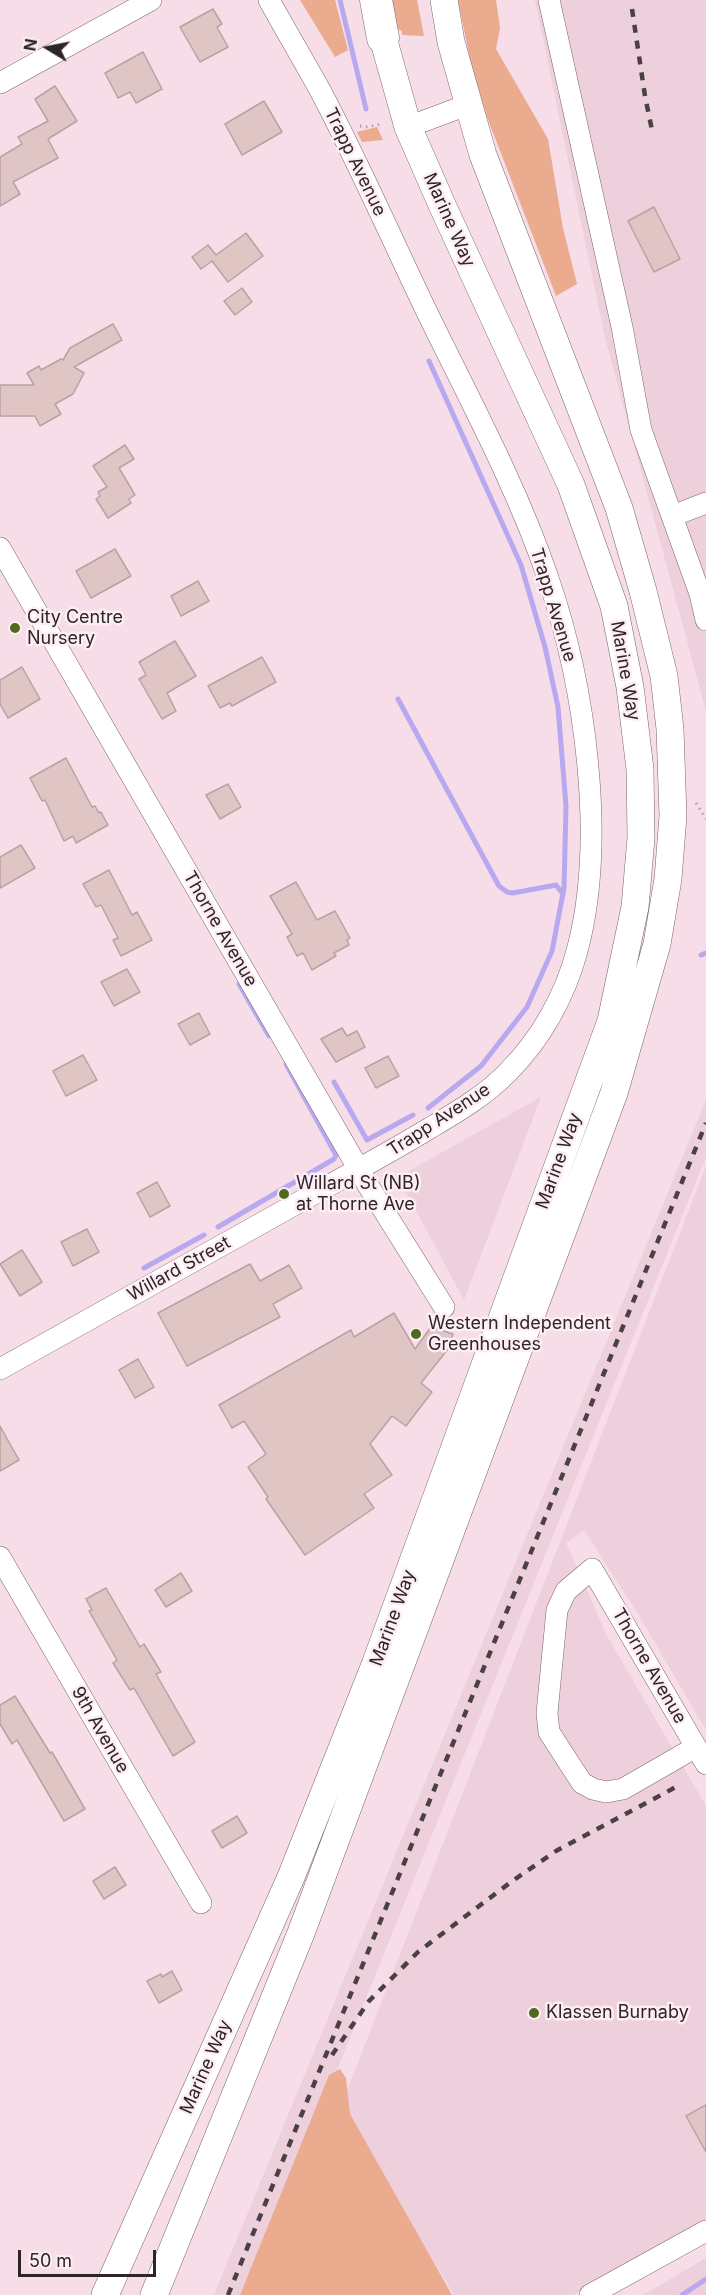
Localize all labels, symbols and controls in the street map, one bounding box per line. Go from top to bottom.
north arrow [18,18,78,78]
text: N [19,37,41,53]
street label: Trapp Avenue [319,104,391,220]
street label: Marine Way [419,170,479,270]
street label: Trapp Avenue [525,546,581,664]
place label: City Centre Nursery [27,607,123,650]
street label: Marine Way [606,620,644,722]
marker: City Centre Nursery [8,621,22,635]
street label: Thorne Avenue [178,868,262,990]
street label: Trapp Avenue [384,1079,494,1161]
street label: Marine Way [532,1110,586,1212]
place label: Willard St (NB) at Thorne Ave [296,1173,420,1216]
marker: Willard St (NB) at Thorne Ave [277,1187,291,1201]
street label: Willard Street [124,1232,234,1306]
place label: Western Independent Greenhouses [428,1313,611,1356]
marker: Western Independent Greenhouses [409,1327,423,1341]
street label: Marine Way [366,1567,420,1669]
street label: Thorne Avenue [607,1605,691,1727]
street label: 9th Avenue [67,1683,133,1777]
place label: Klassen Burnaby [546,2002,689,2024]
marker: Klassen Burnaby [527,2006,541,2020]
street label: Marine Way [176,2017,236,2117]
scale bar [21,2238,159,2276]
text: 50 m [29,2250,72,2271]

